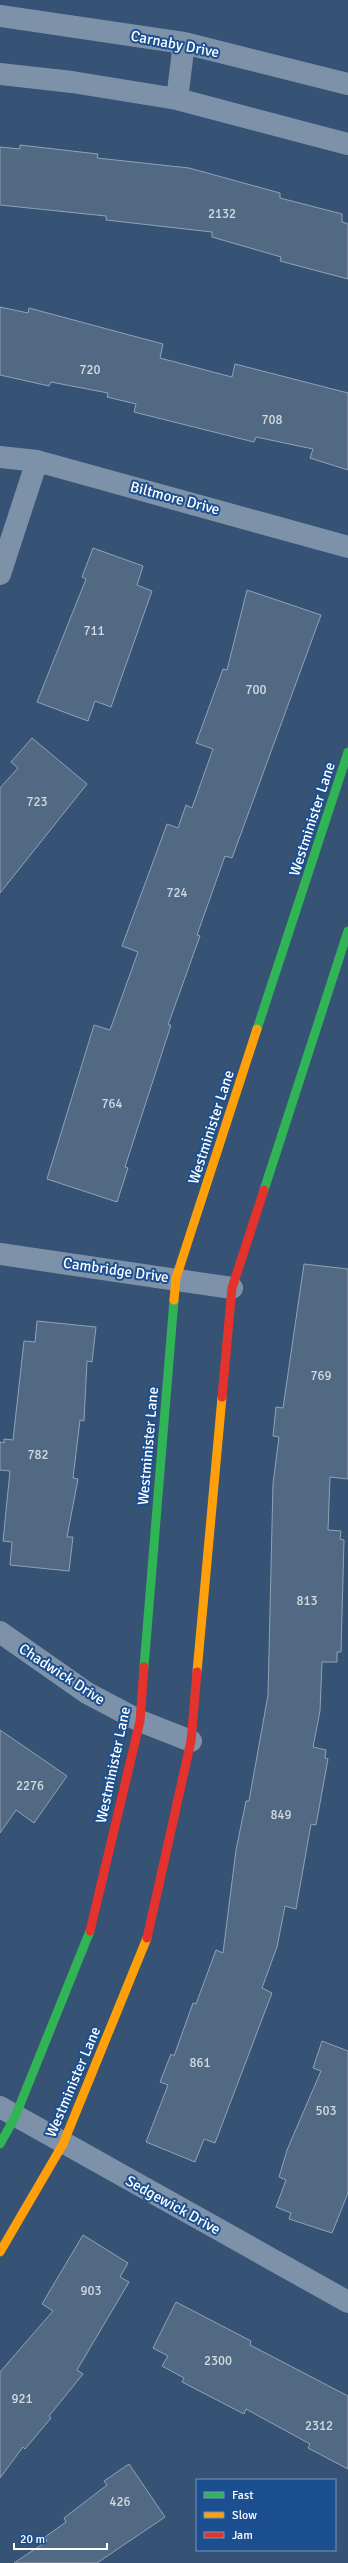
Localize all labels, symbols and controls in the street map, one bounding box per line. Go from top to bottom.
street label: Carnaby Drive [129,27,221,61]
house number: 2132 [208,206,236,222]
house number: 720 [79,362,101,378]
house number: 708 [261,412,283,428]
street label: Biltmore Drive [128,477,222,519]
house number: 711 [83,623,105,639]
house number: 700 [245,682,267,698]
street label: Westminister Lane [285,760,339,878]
house number: 723 [26,794,48,810]
house number: 724 [166,885,188,901]
street label: Westminister Lane [184,1068,238,1186]
house number: 764 [101,1096,123,1112]
street label: Cambridge Drive [62,1254,170,1286]
house number: 769 [310,1368,332,1384]
street label: Westminister Lane [134,1386,162,1506]
house number: 782 [27,1447,49,1463]
house number: 813 [296,1593,318,1609]
street label: Chadwick Drive [15,1639,109,1709]
street label: Westminister Lane [92,1705,134,1825]
house number: 2276 [16,1778,44,1794]
house number: 849 [270,1807,292,1823]
street label: Westminister Lane [42,2024,104,2140]
house number: 861 [189,2055,211,2071]
house number: 503 [315,2103,337,2119]
street label: Sedgewick Drive [122,2172,224,2238]
house number: 903 [80,2283,102,2299]
house number: 2300 [204,2353,232,2369]
house number: 921 [11,2391,33,2407]
house number: 2312 [305,2418,333,2434]
legend [196,2479,336,2551]
text: Fast [232,2488,253,2503]
house number: 426 [109,2494,131,2510]
text: Slow [232,2508,257,2523]
scale bar [14,2525,107,2551]
text: Jam [232,2528,253,2543]
text: 20 m [20,2532,45,2547]

